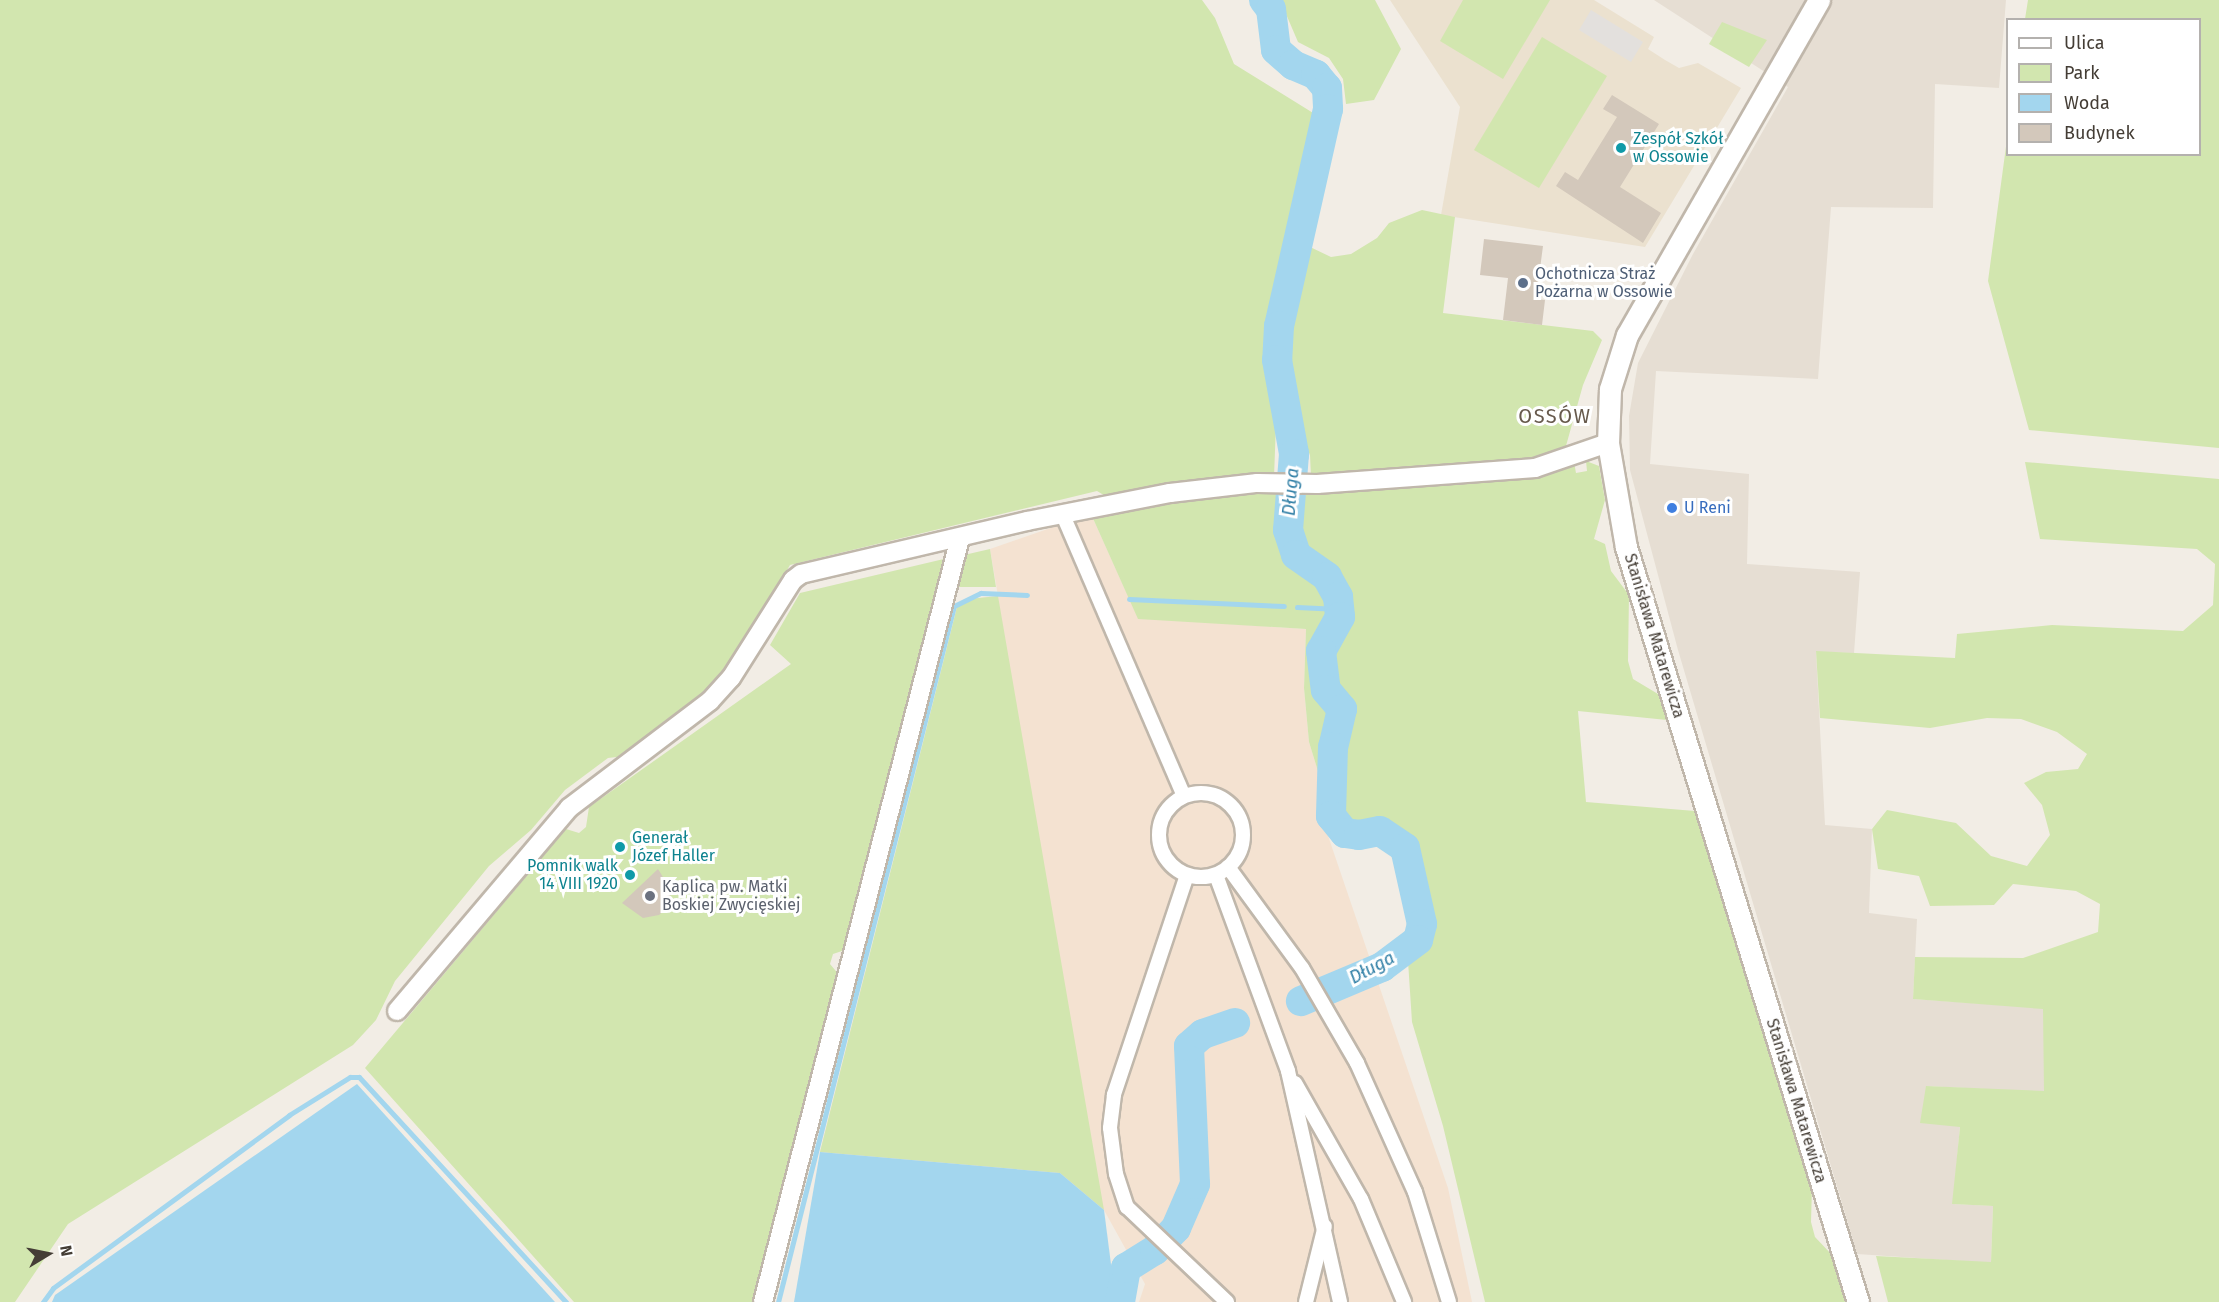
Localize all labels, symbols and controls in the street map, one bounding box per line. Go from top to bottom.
legend [2006,18,2201,156]
text: Ulica [2064,32,2104,54]
text: Park [2064,62,2099,84]
text: Woda [2064,92,2110,114]
text: Budynek [2064,122,2135,144]
place label: Zespół Szkół w Ossowie [1633,129,1723,167]
marker: Zespół Szkół w Ossowie [1614,141,1628,155]
place label: Ochotnicza Straż Pożarna w Ossowie [1535,264,1673,302]
marker: Ochotnicza Straż Pożarna w Ossowie [1516,276,1530,290]
district label: OSSÓW [1518,404,1592,428]
water label: Długa [1278,467,1304,517]
place label: U Reni [1684,498,1731,518]
marker: U Reni [1665,501,1679,515]
street label: Stanisława Matarewicza [1620,551,1688,721]
place label: Generał Józef Haller [632,828,715,866]
marker: Generał Józef Haller [613,840,627,854]
place label: Pomnik walk 14 VIII 1920 [527,856,618,894]
marker: Pomnik walk 14 VIII 1920 [623,868,637,882]
place label: Kaplica pw. Matki Boskiej Zwycięskiej [662,877,800,915]
marker: Kaplica pw. Matki Boskiej Zwycięskiej [643,889,657,903]
water label: Długa [1346,947,1398,989]
street label: Stanisława Matarewicza [1762,1016,1830,1186]
north arrow [18,1224,78,1284]
text: N [56,1244,76,1258]

